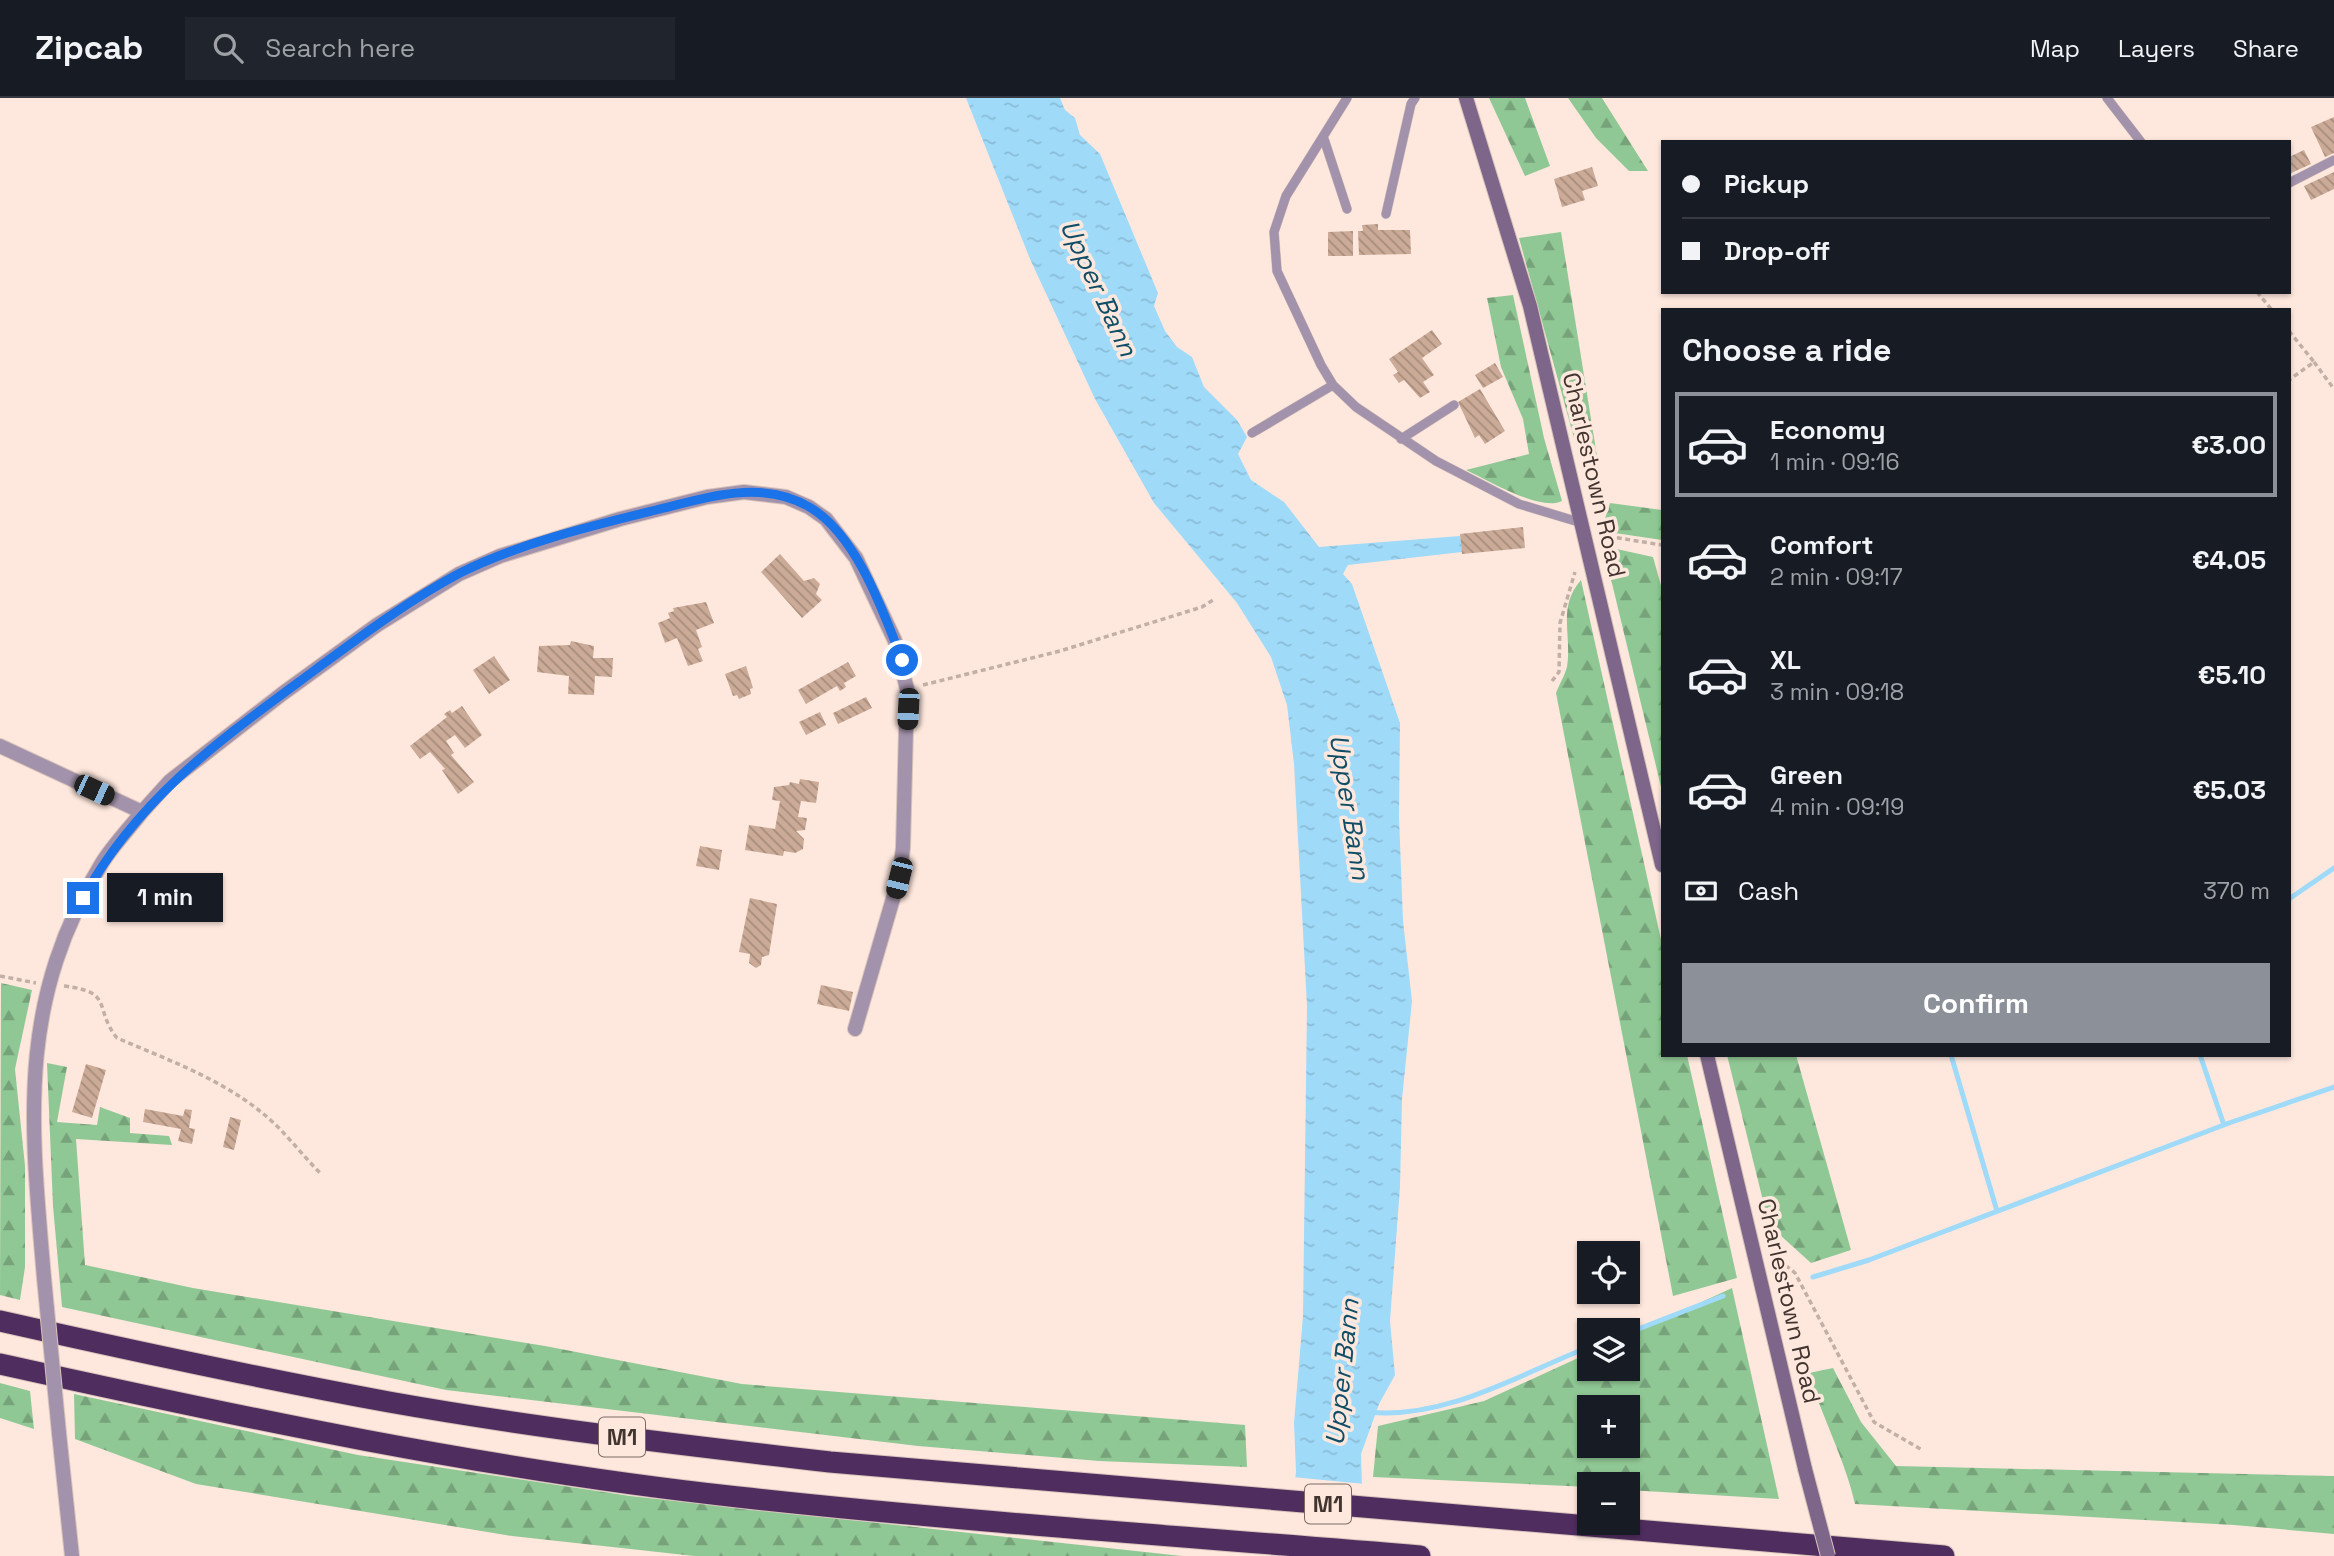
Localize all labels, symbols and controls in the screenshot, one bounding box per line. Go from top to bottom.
search box [185,17,675,80]
text: Zipcab [35,27,143,69]
icon: search [209,29,247,67]
text: Search here [265,31,415,65]
text: Map [2030,33,2080,64]
text: Layers [2118,33,2195,64]
text: Share [2233,33,2299,64]
text: Pickup [1724,167,1809,201]
water label: Upper Bann [1053,214,1146,363]
text: Drop-off [1724,234,1830,268]
text: Choose a ride [1682,330,1892,370]
street label: Charlestown Road [1556,369,1633,581]
icon: car [1686,413,1749,476]
text: Economy [1770,413,1886,447]
text: €3.00 [2191,428,2266,462]
text: 1 min · 09:16 [1770,447,1900,477]
icon: car [1686,528,1749,591]
text: Comfort [1770,528,1873,562]
text: €4.05 [2192,543,2266,577]
text: 2 min · 09:17 [1770,562,1903,592]
icon: car [1686,643,1749,706]
text: XL [1770,643,1801,677]
route start [886,644,918,676]
text: €5.10 [2198,658,2266,692]
text: 3 min · 09:18 [1770,677,1904,707]
car [897,687,920,731]
water label: Upper Bann [1322,732,1378,883]
icon: car [1686,758,1749,821]
text: Green [1770,758,1843,792]
car [71,772,118,808]
text: €5.03 [2193,773,2266,807]
text: 4 min · 09:19 [1770,792,1904,822]
car [884,855,915,901]
icon: cash [1682,872,1720,910]
callout: 1 min [108,874,223,922]
text: Cash [1738,874,1799,908]
text: 370 m [2203,876,2270,906]
route end [67,882,99,914]
text: 1 min [137,882,193,912]
button: Confirm [1682,963,2270,1043]
street label: Charlestown Road [1751,1195,1828,1407]
map controls [1577,1241,1640,1535]
button: locate [1577,1241,1640,1304]
water label: Upper Bann [1317,1296,1367,1447]
button: layers [1577,1318,1640,1381]
button: + [1577,1395,1640,1458]
road number: M1 [599,1418,645,1456]
button: − [1577,1472,1640,1535]
road number: M1 [1305,1484,1351,1524]

